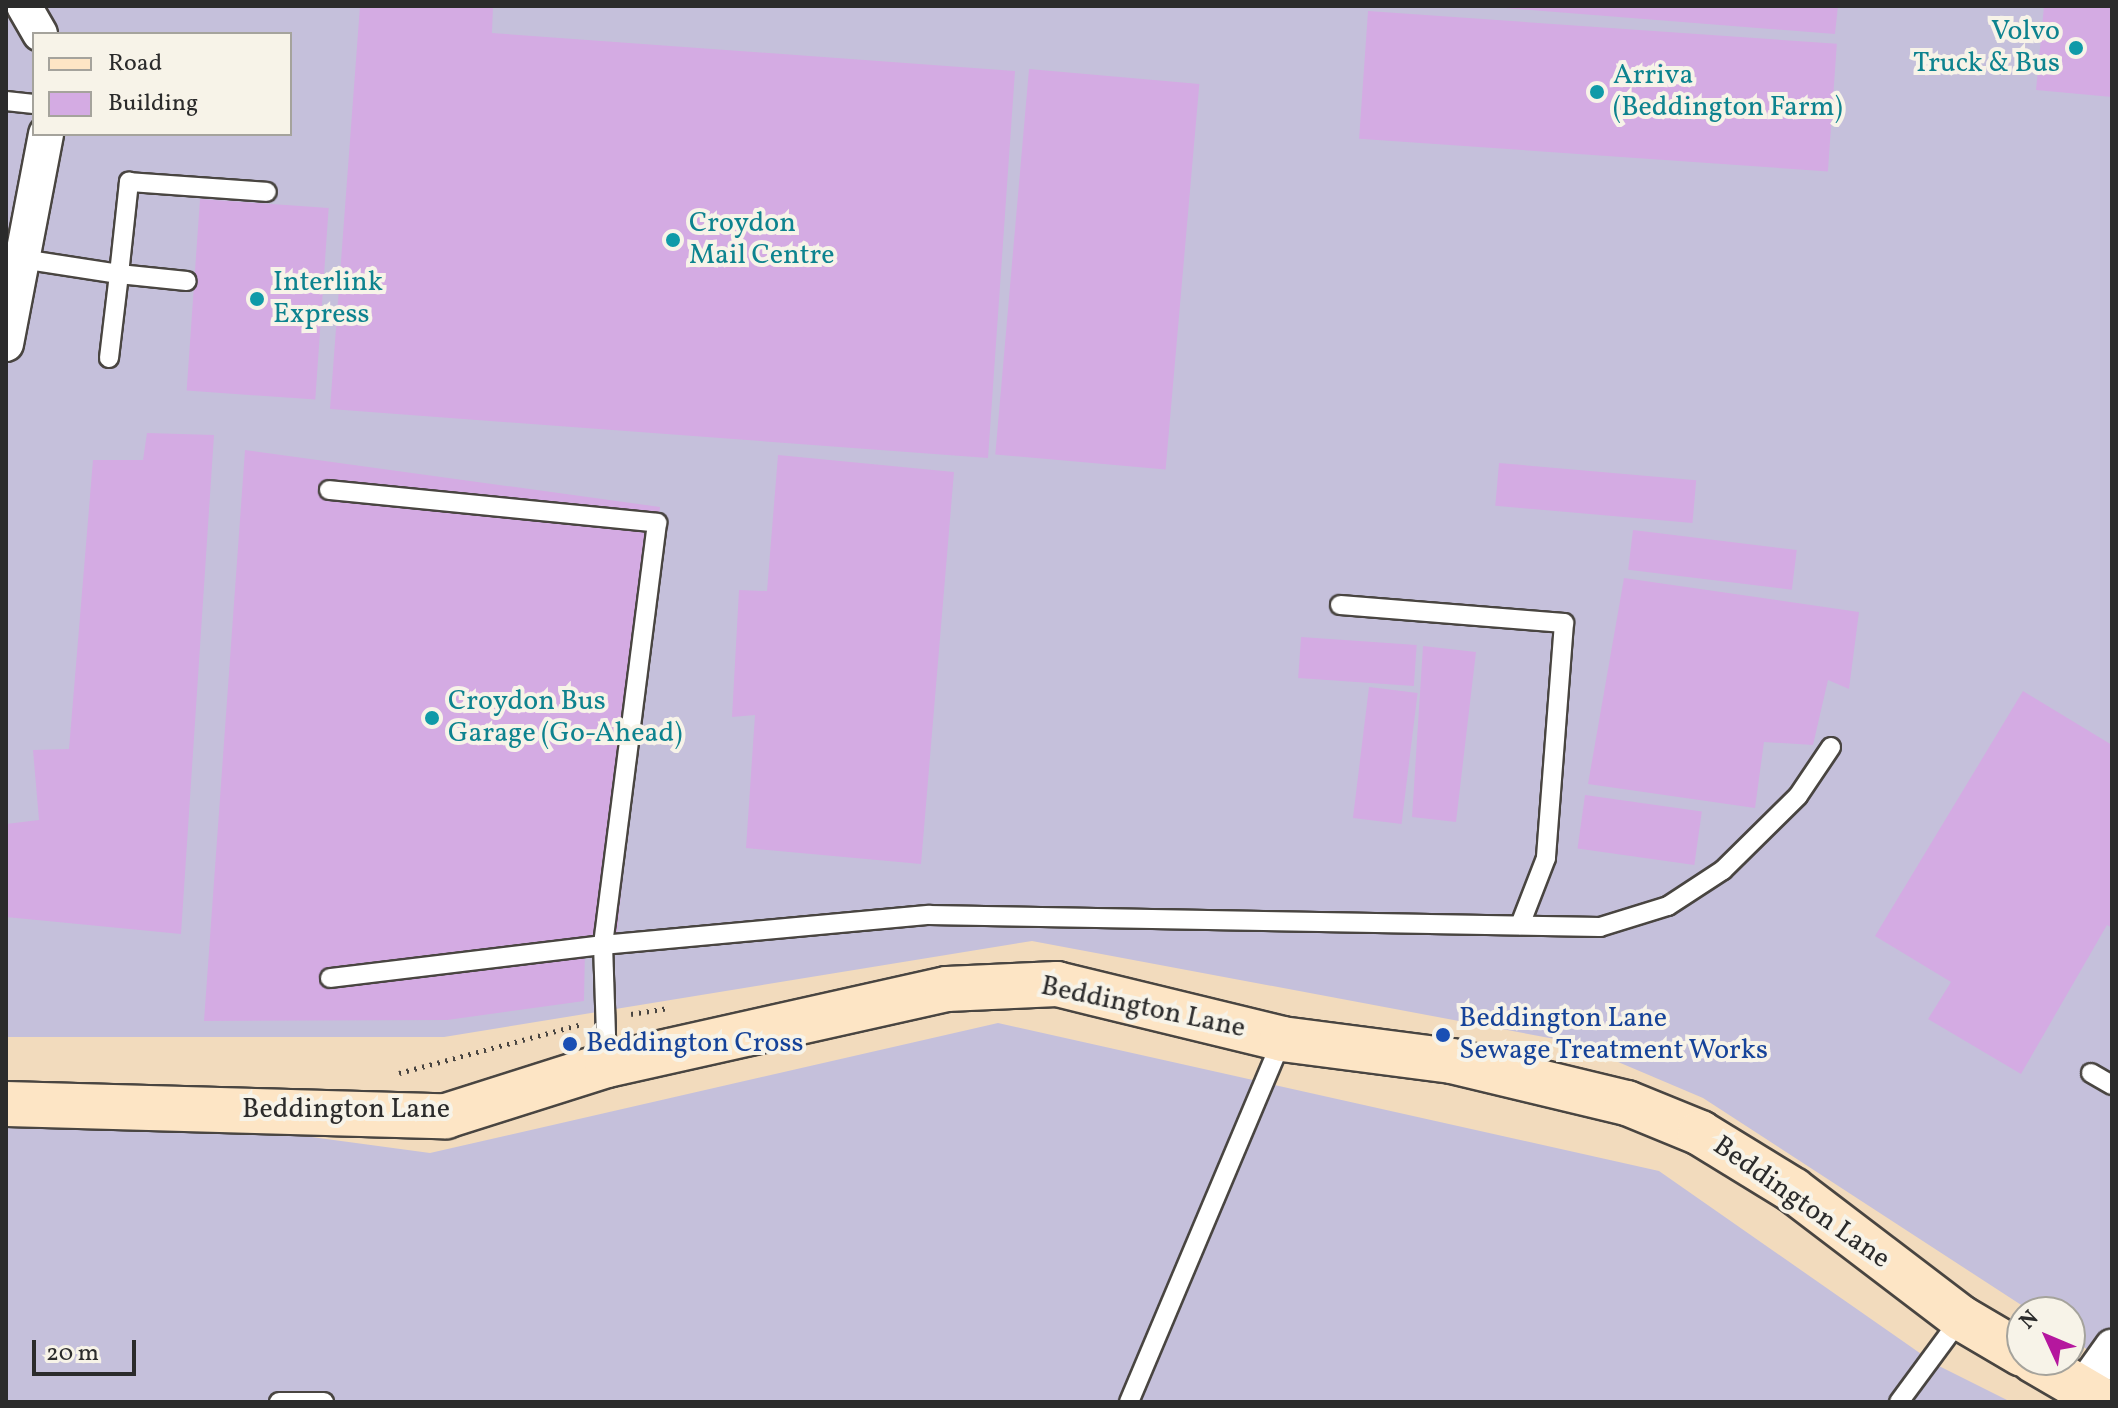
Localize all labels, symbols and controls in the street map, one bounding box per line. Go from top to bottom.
place label: Volvo Truck & Bus [1913,15,2060,81]
legend [32,32,292,136]
marker: Volvo Truck & Bus [2067,39,2085,57]
text: Road [108,47,162,81]
place label: Arriva (Beddington Farm) [1613,59,1843,125]
marker: Arriva (Beddington Farm) [1588,83,1606,101]
text: Building [108,87,198,121]
place label: Croydon Mail Centre [689,207,835,273]
marker: Croydon Mail Centre [664,231,682,249]
place label: Interlink Express [273,266,383,332]
marker: Interlink Express [248,290,266,308]
place label: Croydon Bus Garage (Go-Ahead) [448,685,682,751]
marker: Croydon Bus Garage (Go-Ahead) [423,709,441,727]
street label: Beddington Lane [1038,970,1248,1046]
place label: Beddington Lane Sewage Treatment Works [1459,1002,1770,1068]
marker: Beddington Lane Sewage Treatment Works [1434,1026,1452,1044]
place label: Beddington Cross [586,1027,803,1061]
marker: Beddington Cross [561,1035,579,1053]
street label: Beddington Lane [242,1093,450,1127]
street label: Beddington Lane [1706,1130,1896,1276]
north arrow [2006,1296,2086,1376]
text: N [2013,1304,2047,1337]
scale bar [36,1324,140,1374]
text: 20 m [46,1337,99,1371]

